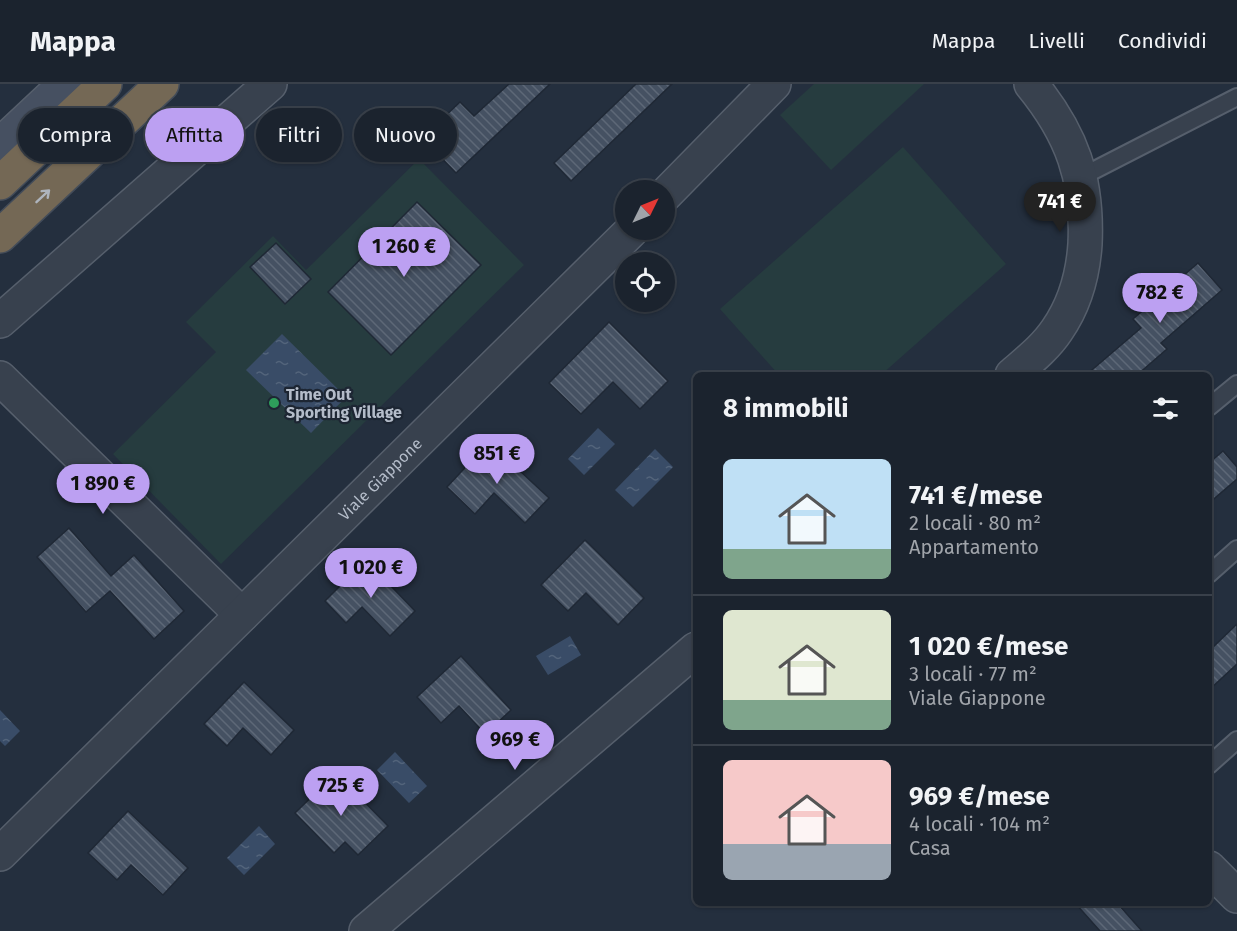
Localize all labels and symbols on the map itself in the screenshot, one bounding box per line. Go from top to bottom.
north arrow [615,180,675,240]
pin: 741 € [1018,182,1102,233]
one-way arrow [35,188,50,203]
pin: 1 260 € [349,227,459,278]
pin: 782 € [1118,273,1202,324]
place label: Time Out Sporting Village [286,385,402,422]
marker: Time Out Sporting Village [267,396,281,410]
street label: Viale Giappone [335,434,426,524]
pin: 851 € [455,434,539,485]
pin: 1 890 € [48,464,158,515]
pin: 1 020 € [316,548,426,599]
pin: 969 € [473,720,557,771]
pin: 725 € [299,766,383,817]

